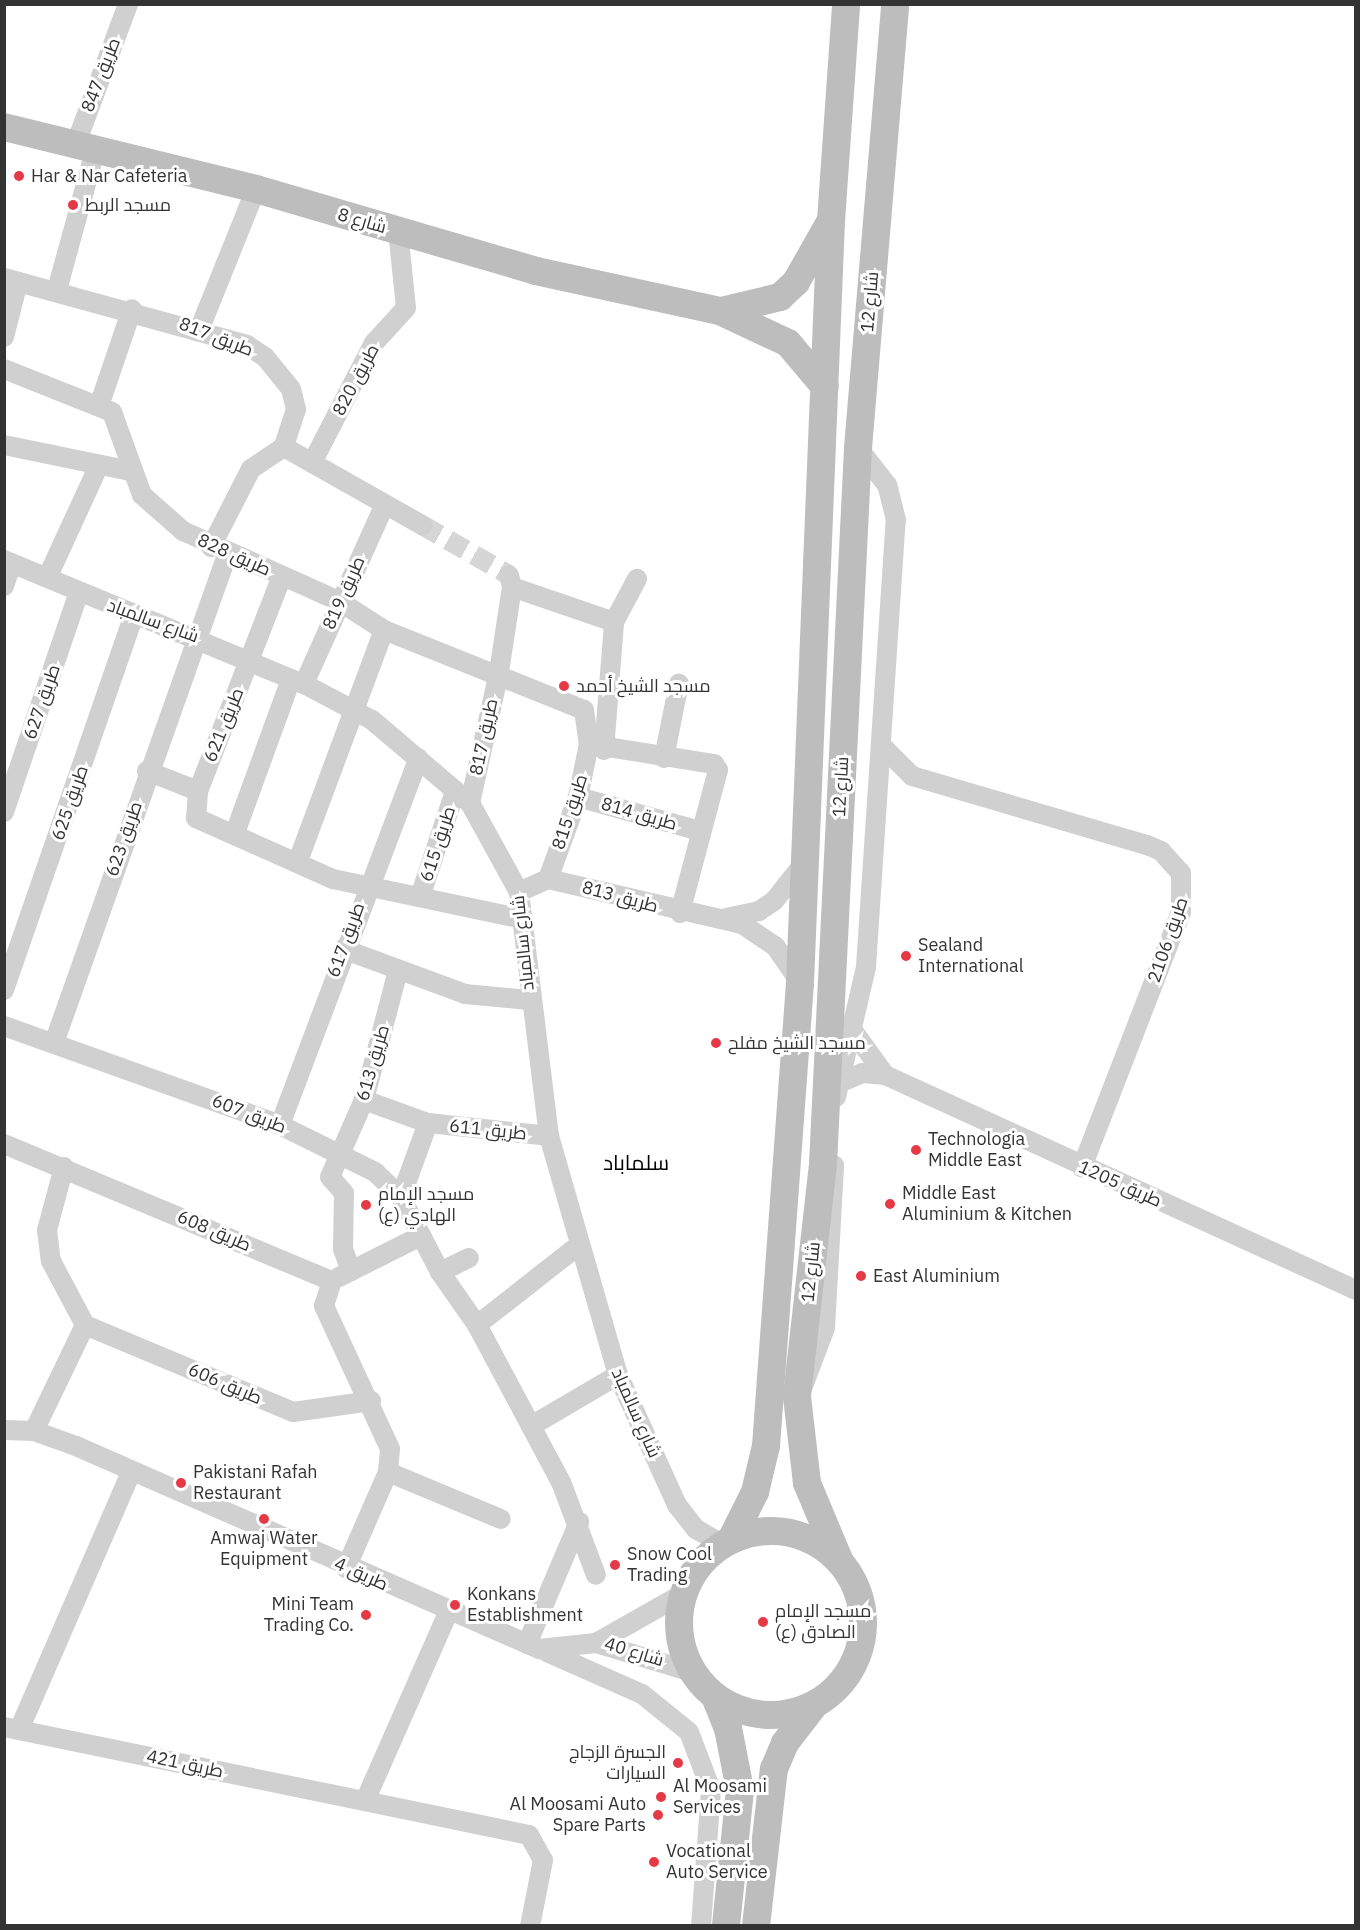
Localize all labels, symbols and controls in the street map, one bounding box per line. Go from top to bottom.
street label: طريق 847 [77,35,125,115]
place label: Har & Nar Cafeteria [31,165,187,187]
marker: Har & Nar Cafeteria [12,169,26,183]
place label: مسجد الربط [85,194,171,216]
marker: مسجد الربط [66,198,80,212]
street label: شارع 8 [335,204,389,238]
street label: شارع 12 [857,271,883,333]
street label: طريق 817 [176,313,256,361]
street label: طريق 820 [328,341,384,419]
street label: طريق 828 [194,529,274,581]
street label: طريق 819 [318,553,370,633]
street label: شارع سالمباد [104,594,202,648]
street label: طريق 627 [19,662,65,742]
place label: مسجد الشيخ أحمد [576,675,710,697]
marker: مسجد الشيخ أحمد [557,679,571,693]
street label: طريق 621 [199,685,249,765]
street label: طريق 817 [465,697,503,777]
street label: شارع 12 [829,756,853,818]
street label: طريق 625 [47,763,93,843]
street label: طريق 815 [548,772,592,852]
street label: طريق 814 [599,793,679,835]
street label: طريق 623 [101,799,147,879]
street label: طريق 615 [416,804,460,884]
street label: طريق 813 [580,877,660,917]
street label: شارع سالمباد [507,894,539,992]
street label: طريق 2106 [1143,895,1193,985]
street label: طريق 617 [323,900,369,980]
place label: Sealand International [918,935,1024,978]
marker: Sealand International [899,949,913,963]
street label: طريق 613 [352,1023,394,1103]
place label: مسجد الشيخ مفلح [728,1032,866,1054]
marker: مسجد الشيخ مفلح [709,1036,723,1050]
street label: طريق 607 [209,1090,289,1138]
street label: طريق 611 [448,1115,528,1145]
place label: Technologia Middle East [928,1129,1025,1172]
marker: Technologia Middle East [909,1143,923,1157]
district label: سلماباد [603,1149,669,1175]
street label: طريق 1205 [1075,1156,1165,1212]
place label: Middle East Aluminium & Kitchen [902,1183,1072,1226]
place label: مسجد الإمام الهادي (ع) [378,1184,474,1226]
marker: Middle East Aluminium & Kitchen [883,1197,897,1211]
marker: مسجد الإمام الهادي (ع) [359,1198,373,1212]
street label: طريق 608 [174,1206,254,1256]
street label: شارع 12 [797,1241,825,1303]
place label: East Aluminium [873,1265,1000,1287]
marker: East Aluminium [854,1269,868,1283]
street label: طريق 606 [185,1359,265,1409]
street label: شارع سالمباد [607,1365,665,1461]
place label: Pakistani Rafah Restaurant [193,1462,317,1504]
marker: Pakistani Rafah Restaurant [174,1476,188,1490]
marker: Amwaj Water Equipment [257,1512,271,1526]
place label: Amwaj Water Equipment [210,1528,318,1570]
place label: Snow Cool Trading [627,1544,712,1586]
street label: طريق 4 [331,1553,391,1595]
marker: Snow Cool Trading [608,1558,622,1572]
place label: Konkans Establishment [467,1584,583,1626]
place label: Mini Team Trading Co. [264,1594,354,1636]
marker: Konkans Establishment [448,1598,462,1612]
place label: مسجد الإمام الصادق (ع) [775,1601,871,1644]
marker: Mini Team Trading Co. [359,1608,373,1622]
marker: مسجد الإمام الصادق (ع) [756,1615,770,1629]
street label: شارع 40 [602,1633,666,1671]
place label: الجسرة الزجاج السيارات [569,1742,666,1784]
street label: طريق 421 [145,1745,225,1783]
marker: الجسرة الزجاج السيارات [671,1756,685,1770]
place label: Al Moosami Services [673,1776,767,1818]
marker: Al Moosami Services [654,1790,668,1804]
place label: Al Moosami Auto Spare Parts [510,1794,646,1836]
marker: Al Moosami Auto Spare Parts [651,1808,665,1822]
place label: Vocational Auto Service [666,1841,768,1884]
marker: Vocational Auto Service [647,1855,661,1869]

